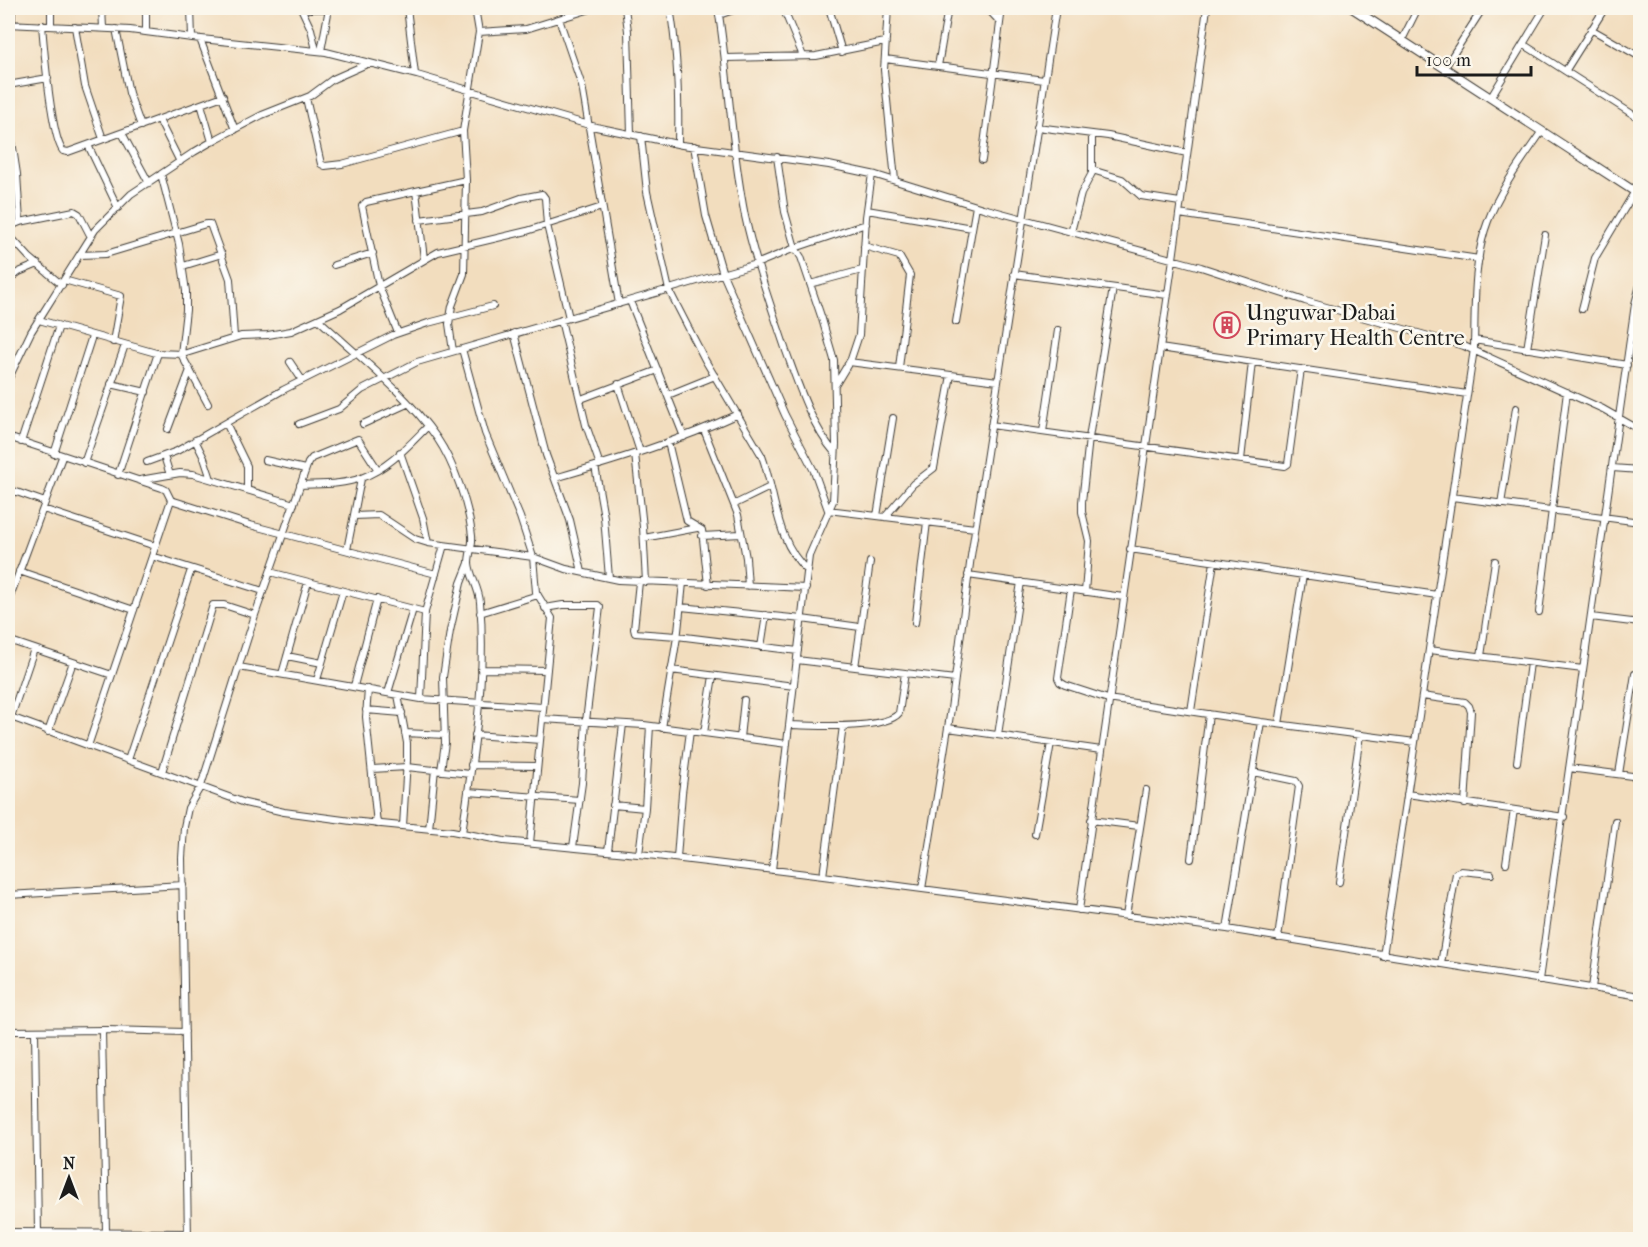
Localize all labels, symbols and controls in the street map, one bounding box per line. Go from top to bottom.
scale bar [1417,39,1531,77]
text: 100 m [1426,50,1471,71]
place label: Unguwar Dabai Primary Health Centre [1246,300,1465,351]
building icon: Unguwar Dabai Primary Health Centre [1212,310,1242,340]
north arrow [39,1148,99,1208]
text: N [63,1154,76,1173]

